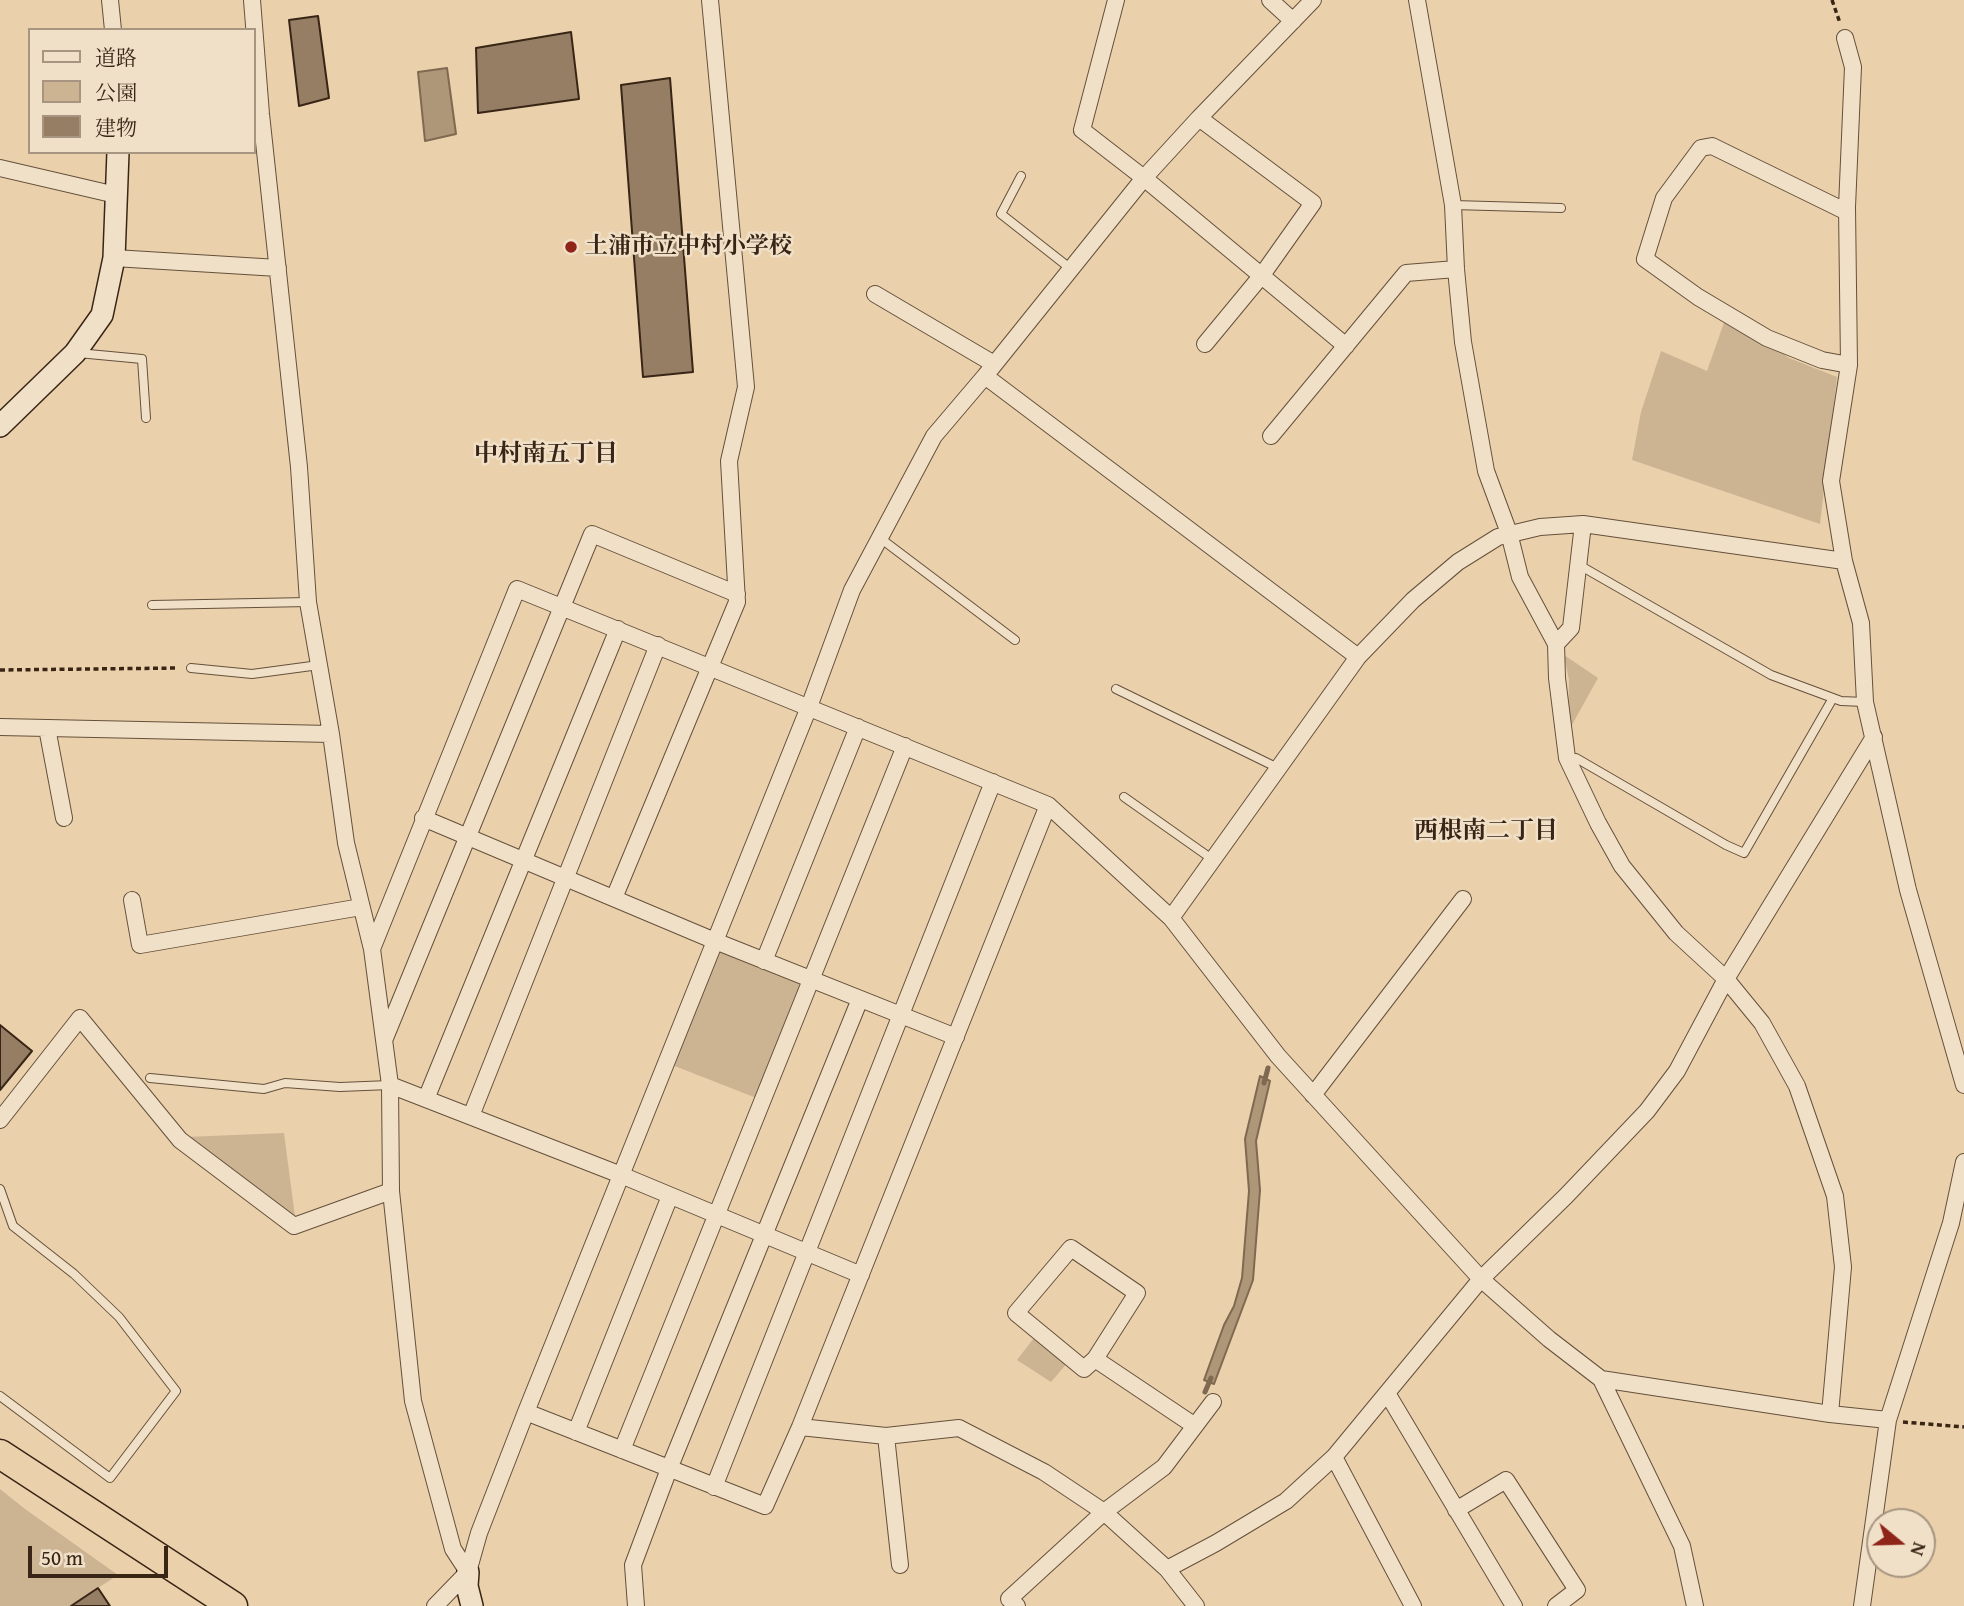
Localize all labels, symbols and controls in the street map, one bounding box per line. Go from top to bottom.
legend [28,28,256,154]
text: 道路 [95,42,137,73]
text: 公園 [95,77,137,108]
text: 建物 [95,112,137,143]
place label: 土浦市立中村小学校 [585,233,792,261]
marker: 土浦市立中村小学校 [563,239,579,255]
district label: 中村南五丁目 [474,441,618,469]
district label: 西根南二丁目 [1414,818,1558,846]
north arrow [1866,1508,1936,1578]
scale bar [32,1532,172,1576]
text: N [1904,1539,1934,1560]
text: 50 m [41,1542,83,1573]

